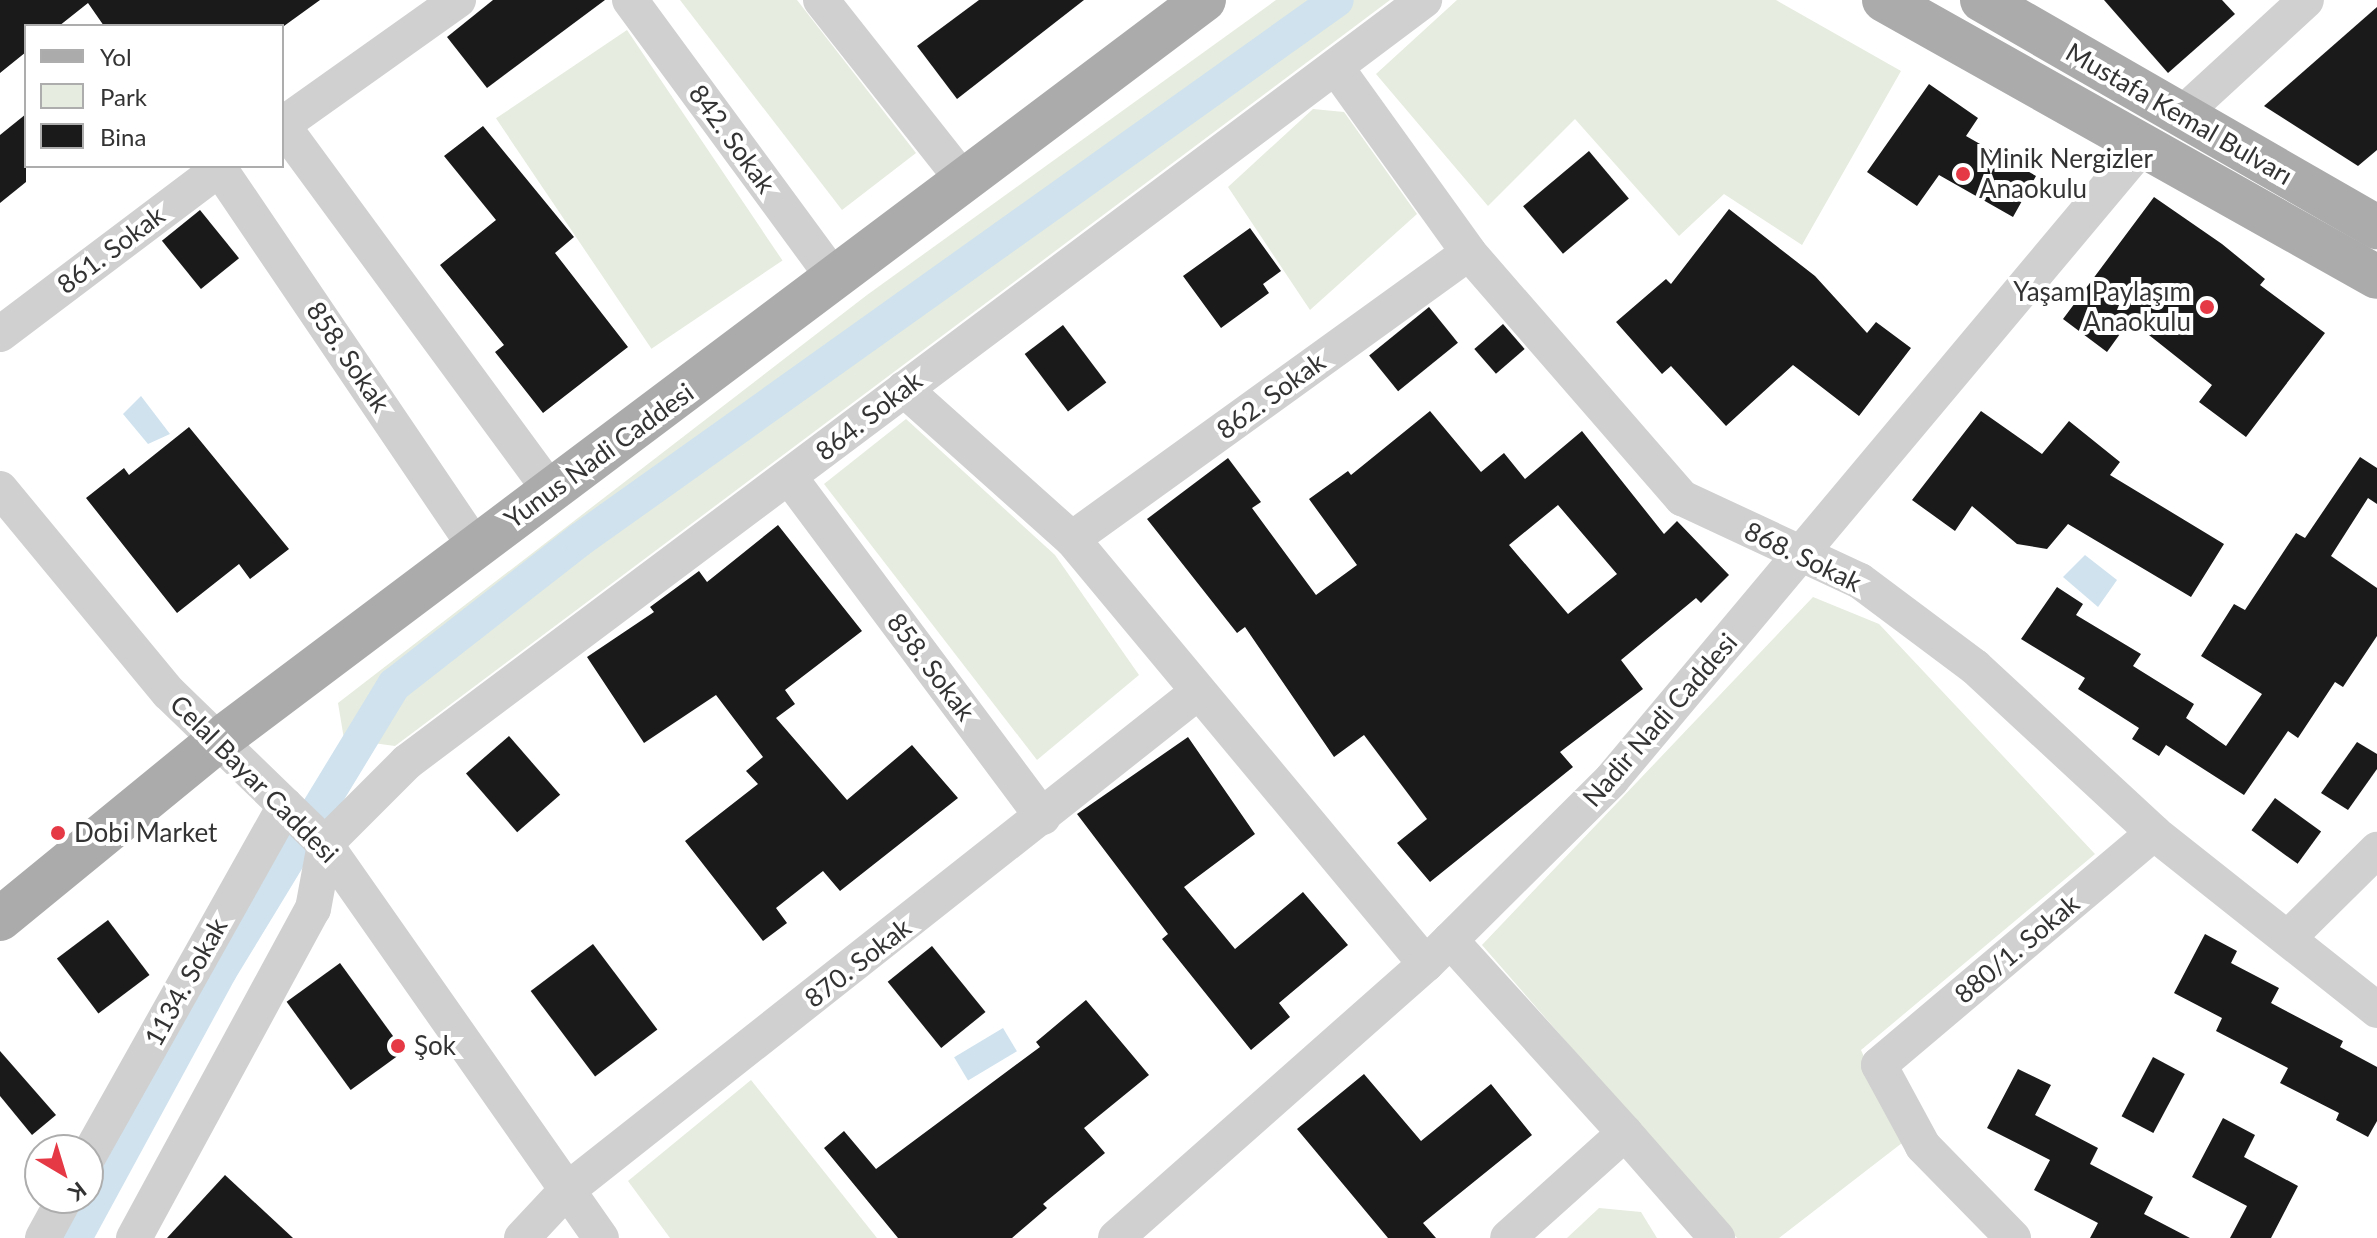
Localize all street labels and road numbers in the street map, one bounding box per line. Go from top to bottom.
street label: Mustafa Kemal Bulvarı [2060,36,2298,192]
street label: 842. Sokak [682,79,782,199]
street label: 861. Sokak [51,200,171,300]
street label: 858. Sokak [300,296,396,418]
street label: 862. Sokak [1211,346,1331,446]
street label: 864. Sokak [810,365,928,467]
street label: Yunus Nadi Caddesi [498,377,700,535]
street label: 868. Sokak [1739,515,1867,599]
street label: 858. Sokak [881,607,981,727]
street label: Nadir Nadi Caddesi [1576,627,1744,813]
street label: Celal Bayar Caddesi [164,689,344,869]
street label: 880/1. Sokak [1948,888,2086,1010]
street label: 870. Sokak [799,912,917,1014]
street label: 1134. Sokak [138,913,234,1051]

